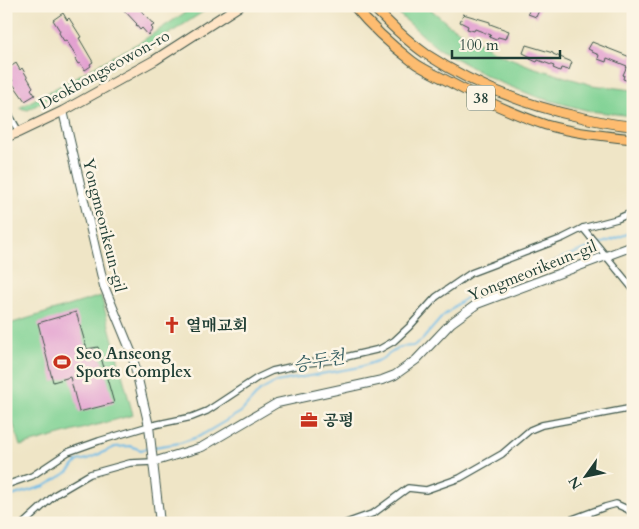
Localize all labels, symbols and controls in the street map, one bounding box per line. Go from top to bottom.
street label: Deokbongseowon-ro [35,25,174,115]
scale bar [452,28,559,60]
text: 100 m [459,35,499,55]
road number: 38 [467,86,495,110]
street label: Yongmeorikeun-gil [77,156,131,294]
street label: Yongmeorikeun-gil [465,235,600,307]
church icon: 열매교회 [162,315,182,335]
place label: 열매교회 [186,315,248,337]
place label: Seo Anseong Sports Complex [76,343,192,383]
water label: 승두천 [291,344,349,378]
sports icon: Seo Anseong Sports Complex [52,352,72,372]
office icon: 공평 [299,410,319,430]
place label: 공평 [323,410,354,432]
north arrow [562,452,612,502]
text: N [564,473,587,493]

